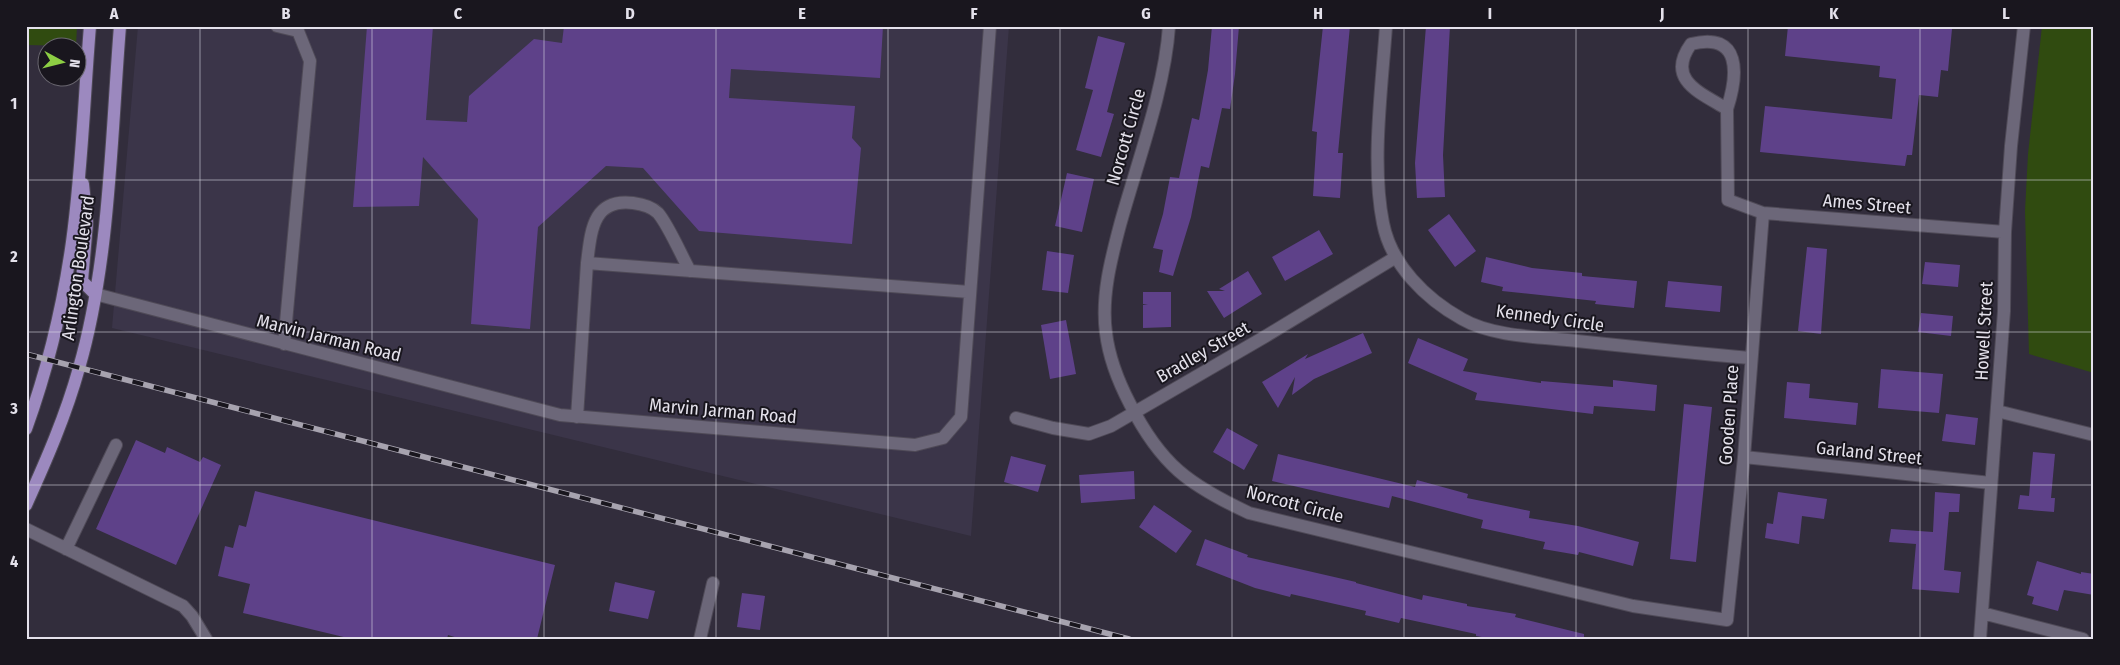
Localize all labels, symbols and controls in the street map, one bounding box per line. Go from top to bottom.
text: A [109,4,119,23]
text: B [282,4,291,23]
text: C [454,4,463,23]
text: D [625,4,635,23]
text: E [798,4,806,23]
text: F [970,4,978,23]
text: G [1141,4,1151,23]
text: H [1313,4,1323,23]
text: I [1488,4,1492,23]
text: J [1659,4,1664,23]
text: K [1829,4,1839,23]
text: L [2002,4,2010,23]
north arrow [38,38,88,88]
text: N [65,58,83,69]
street label: Norcott Circle [1102,86,1150,188]
text: 1 [11,94,17,113]
street label: Ames Street [1822,189,1912,219]
street label: Arlington Boulevard [57,194,99,342]
text: 2 [9,247,18,266]
street label: Howell Street [1970,281,1998,381]
street label: Kennedy Circle [1495,300,1605,336]
street label: Marvin Jarman Road [255,309,403,367]
street label: Bradley Street [1152,316,1254,388]
street label: Gooden Place [1715,364,1743,466]
street label: Marvin Jarman Road [648,394,798,428]
text: 3 [9,399,18,418]
street label: Garland Street [1815,436,1923,470]
street label: Norcott Circle [1244,480,1346,528]
text: 4 [10,552,18,571]

